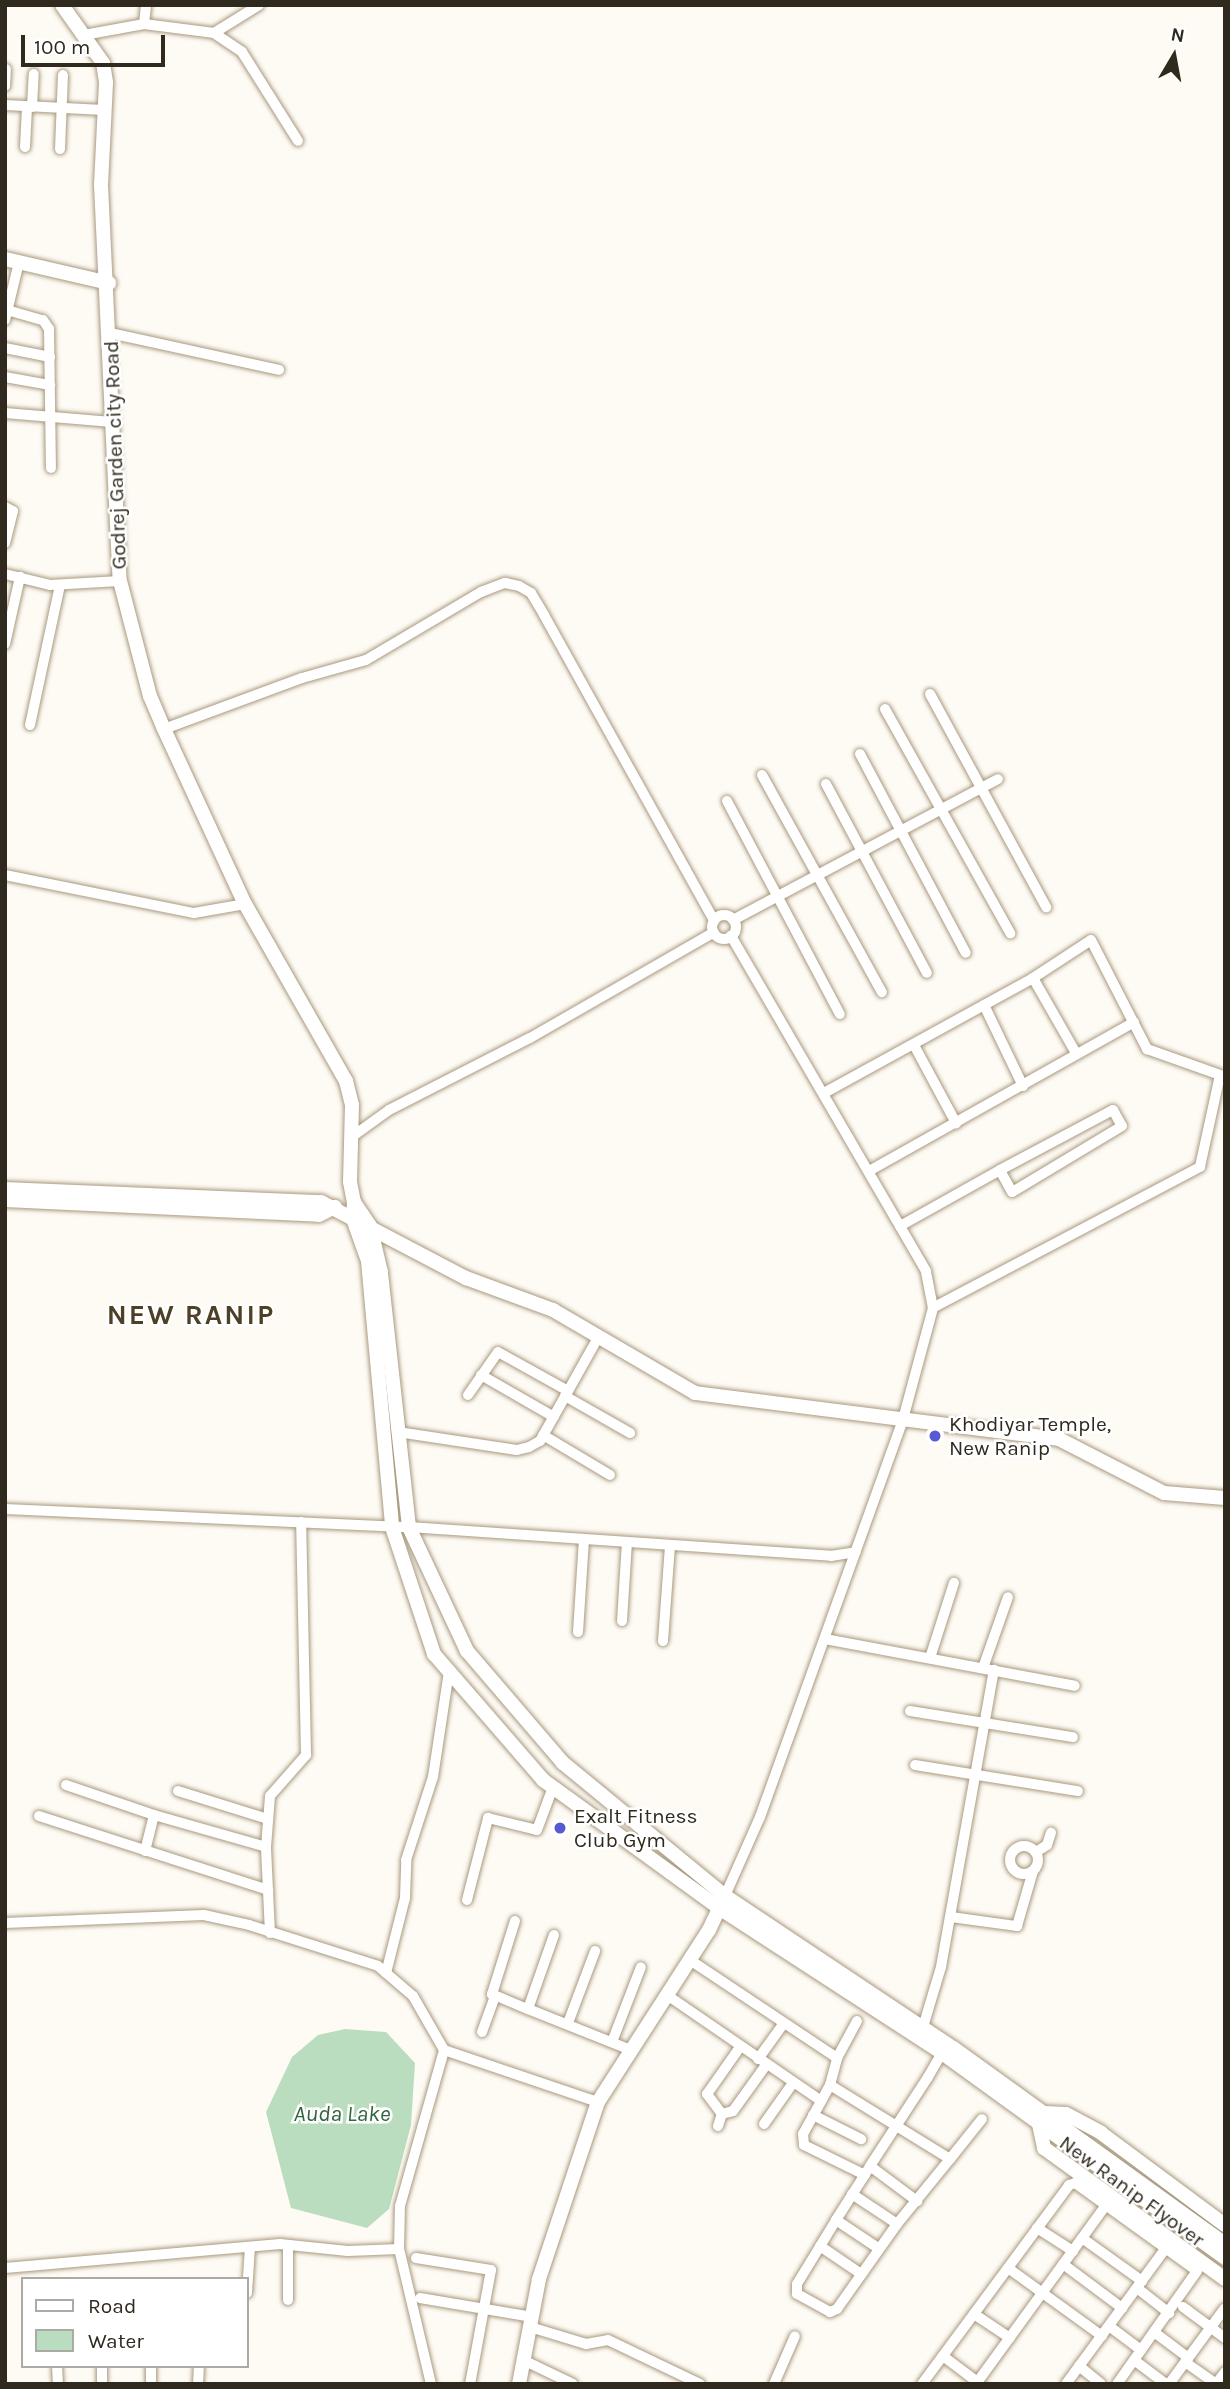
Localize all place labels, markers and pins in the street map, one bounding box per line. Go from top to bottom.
place label: Khodiyar Temple, New Ranip [949,1411,1111,1461]
marker: Khodiyar Temple, New Ranip [927,1428,943,1444]
place label: Exalt Fitness Club Gym [574,1803,698,1853]
marker: Exalt Fitness Club Gym [552,1820,568,1836]

